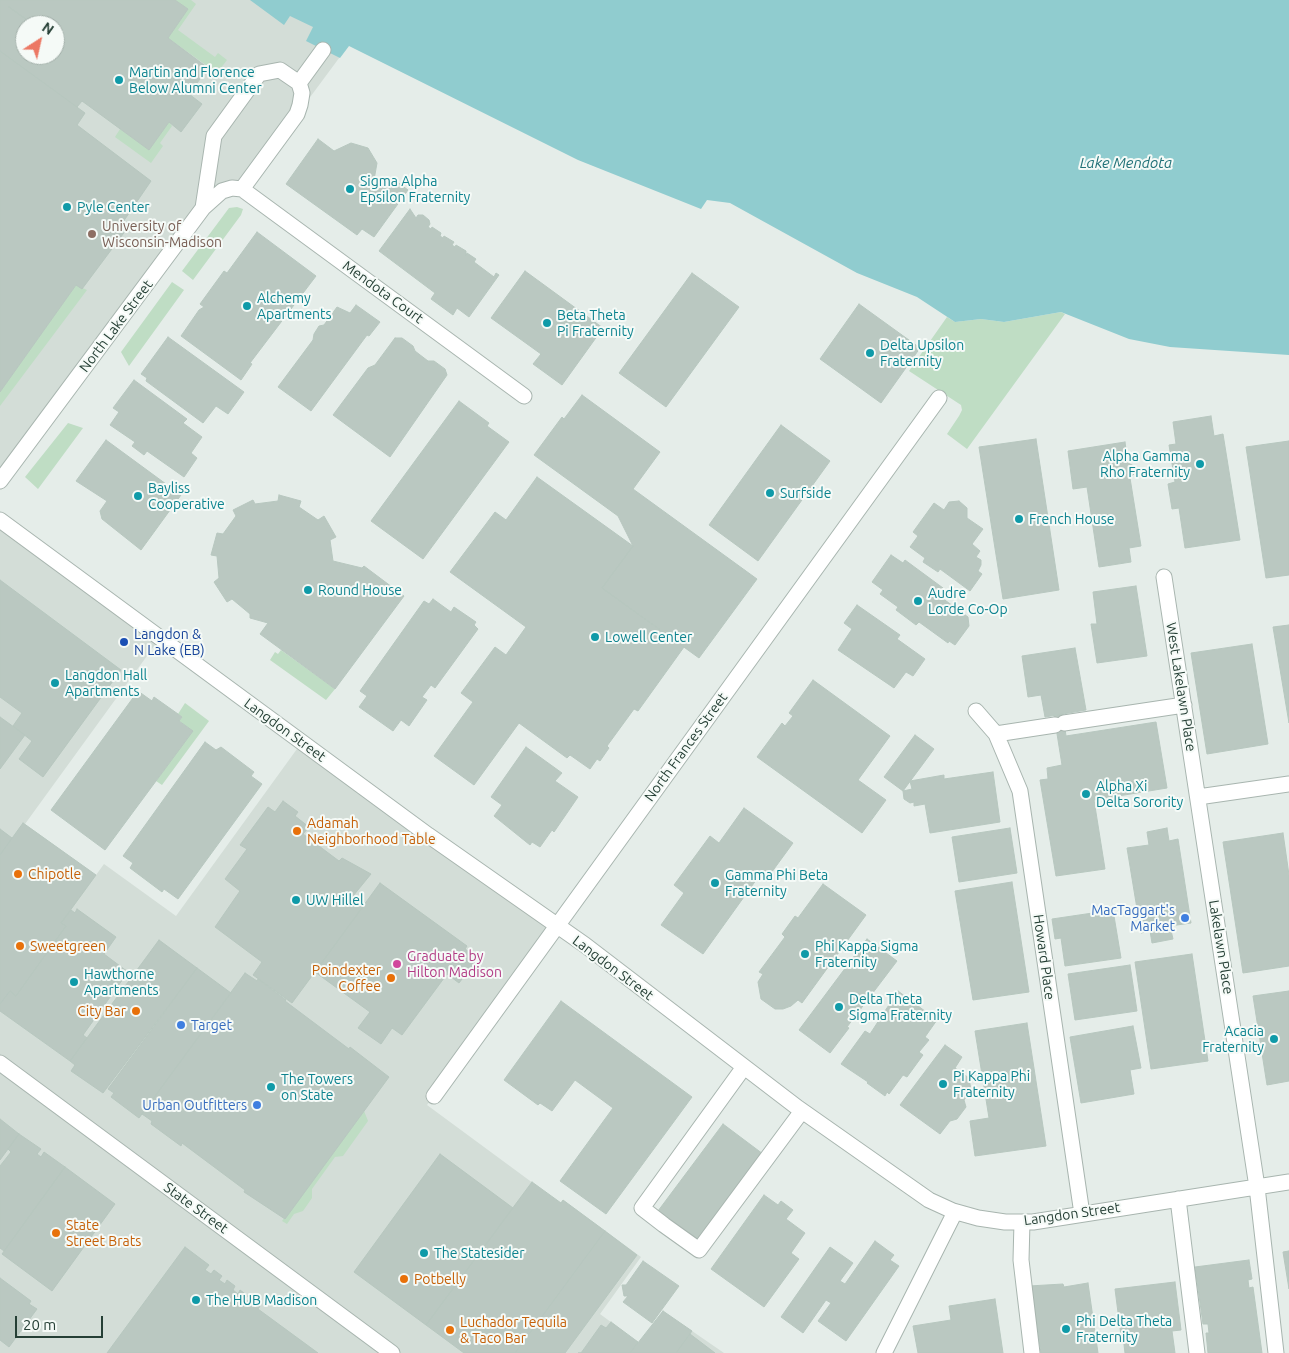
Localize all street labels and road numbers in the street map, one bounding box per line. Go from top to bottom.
street label: Mendota Court [339,257,427,327]
street label: North Lake Street [76,276,156,376]
street label: West Lakelawn Place [1162,621,1200,753]
street label: North Frances Street [641,689,731,805]
street label: Langdon Street [241,695,329,765]
street label: Lakelawn Place [1205,899,1237,995]
street label: Howard Place [1030,913,1058,1001]
street label: Langdon Street [569,932,657,1004]
street label: State Street [161,1179,231,1237]
street label: Langdon Street [1023,1199,1121,1229]

